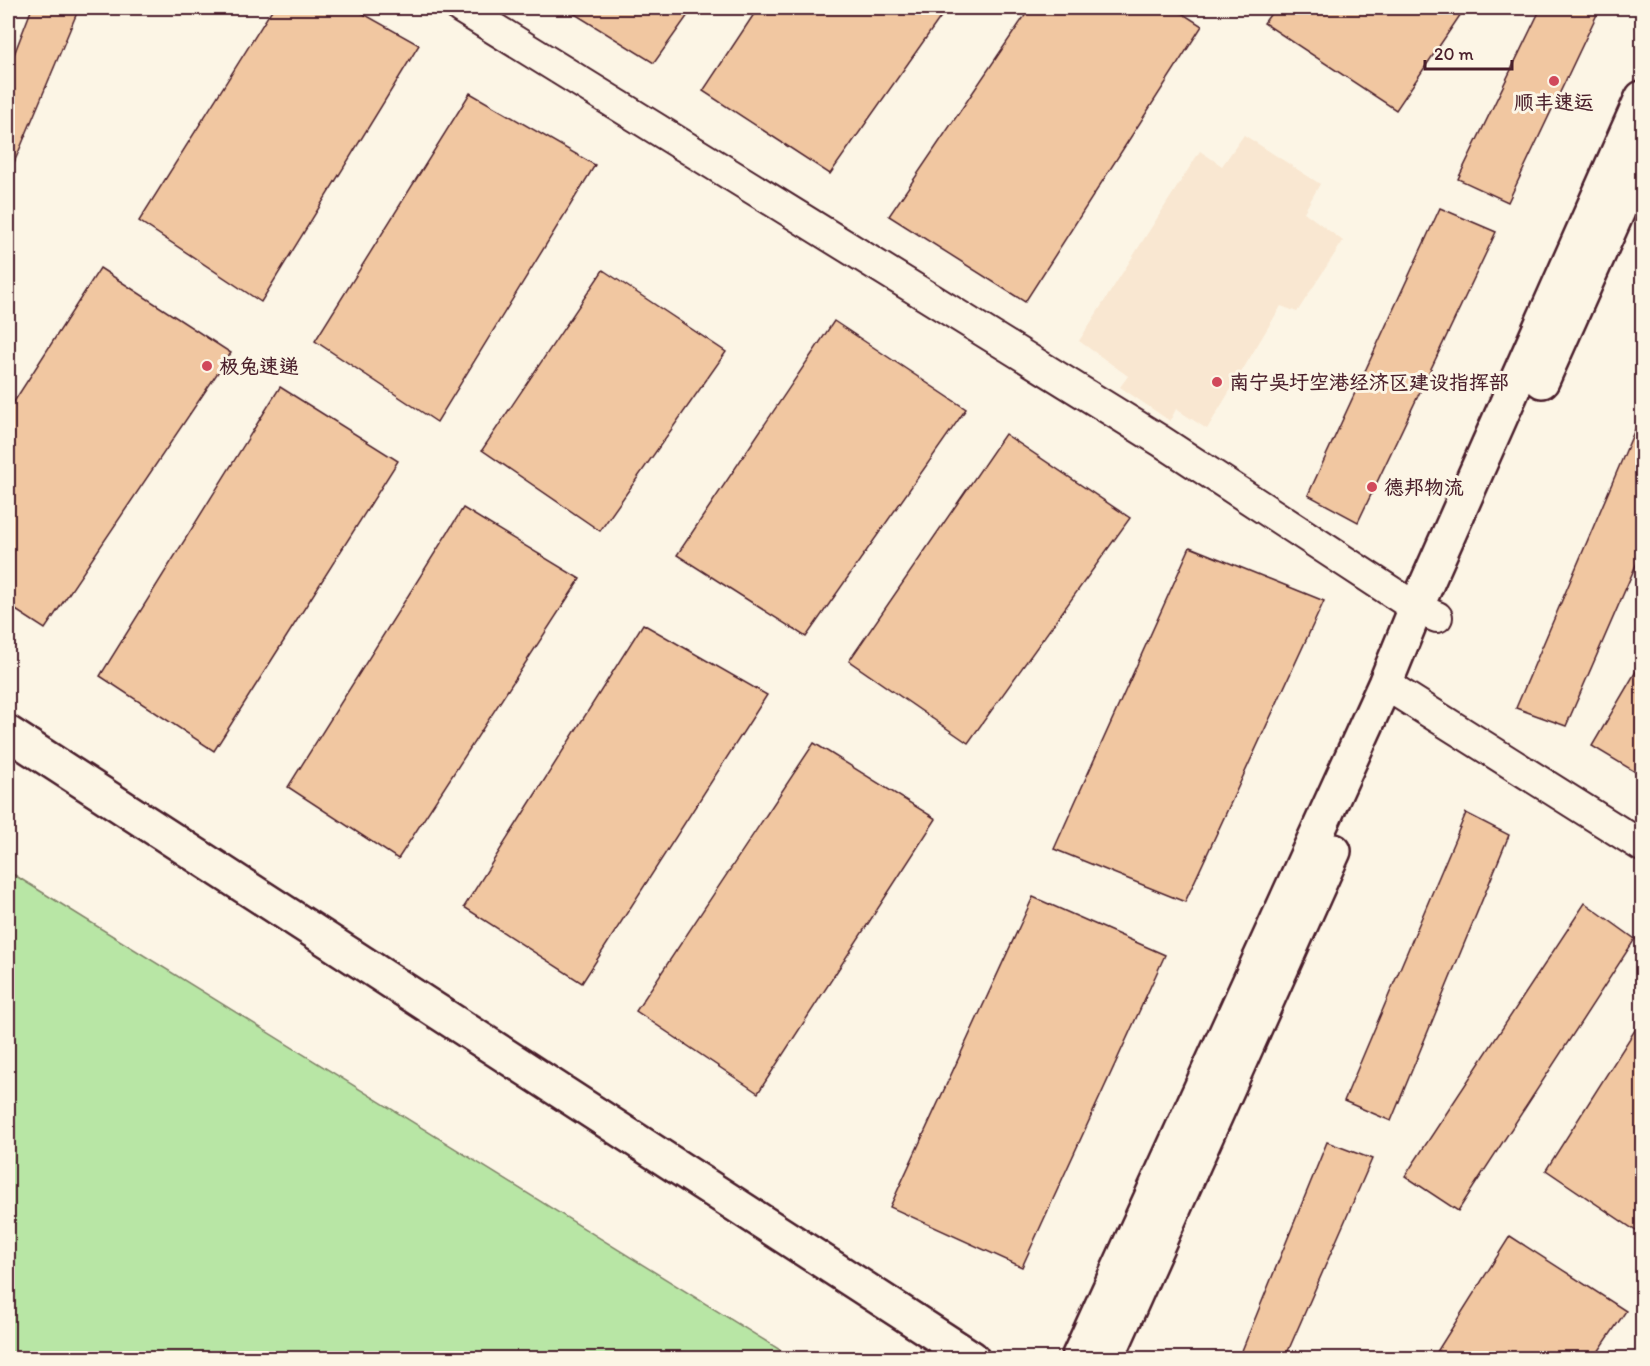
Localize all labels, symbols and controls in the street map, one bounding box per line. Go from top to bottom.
scale bar [1425,33,1512,71]
text: 20 m [1434,43,1474,65]
marker: 顺丰速运 [1547,74,1561,88]
place label: 顺丰速运 [1514,90,1594,114]
place label: 极兔速递 [219,354,299,378]
marker: 极兔速递 [200,359,214,373]
place label: 南宁吴圩空港经济区建设指挥部 [1229,370,1509,394]
marker: 南宁吴圩空港经济区建设指挥部 [1210,375,1224,389]
place label: 德邦物流 [1384,475,1464,499]
marker: 德邦物流 [1365,480,1379,494]

